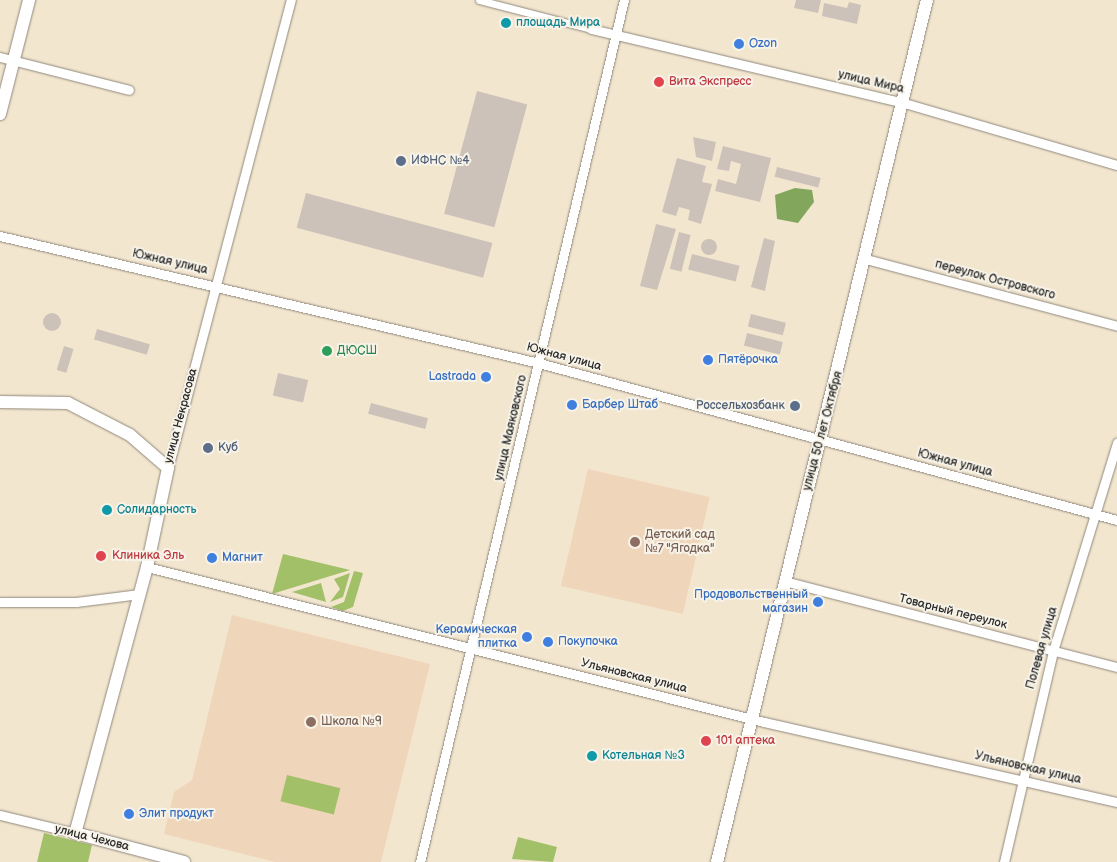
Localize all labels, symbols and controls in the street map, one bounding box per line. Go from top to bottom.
place label: площадь Мира [516,16,600,30]
marker: площадь Мира [500,17,512,29]
place label: Ozon [749,37,777,51]
marker: Ozon [733,38,745,50]
street label: улица Мира [837,67,905,97]
place label: Вита Экспресс [669,75,751,89]
marker: Вита Экспресс [653,76,665,88]
place label: ИФНС №4 [411,154,470,168]
marker: ИФНС №4 [395,155,407,167]
street label: Южная улица [131,246,209,278]
street label: переулок Островского [933,257,1057,303]
street label: Южная улица [525,340,603,374]
place label: ДЮСШ [337,344,377,358]
marker: ДЮСШ [321,345,333,357]
place label: Пятёрочка [718,353,778,367]
marker: Пятёрочка [702,354,714,366]
street label: улица Некрасова [161,367,201,465]
place label: Lastrada [428,370,476,384]
street label: улица 50 лет Октября [800,370,846,492]
marker: Lastrada [480,371,492,383]
street label: улица Маяковского [492,374,530,482]
place label: Барбер Штаб [582,398,658,412]
marker: Барбер Штаб [566,399,578,411]
place label: Россельхозбанк [696,399,785,413]
marker: Россельхозбанк [789,400,801,412]
place label: Куб [218,441,238,455]
marker: Куб [202,442,214,454]
street label: Южная улица [916,446,994,480]
place label: Солидарность [117,503,196,517]
marker: Солидарность [101,504,113,516]
place label: Детский сад №7 "Ягодка" [645,528,715,556]
marker: Детский сад №7 "Ягодка" [629,536,641,548]
marker: Клиника Эль [94,549,108,563]
place label: Клиника Эль [112,549,184,563]
place label: Магнит [222,551,263,565]
marker: Магнит [206,552,218,564]
place label: Продовольственный магазин [694,588,808,616]
street label: Товарный переулок [897,592,1009,632]
marker: Продовольственный магазин [812,596,824,608]
street label: Полевая улица [1023,605,1061,691]
place label: Керамическая плитка [435,623,517,651]
marker: Керамическая плитка [521,631,533,643]
place label: Покупочка [558,635,618,649]
marker: Покупочка [542,636,554,648]
street label: Ульяновская улица [579,656,689,696]
place label: Школа №9 [321,715,382,729]
marker: Школа №9 [305,716,317,728]
place label: 101 аптека [716,734,775,748]
marker: 101 аптека [700,735,712,747]
place label: Котельная №3 [602,749,685,763]
street label: Ульяновская улица [973,749,1083,787]
marker: Котельная №3 [586,750,598,762]
place label: Элит продукт [139,807,214,821]
marker: Элит продукт [123,808,135,820]
street label: улица Чехова [53,822,131,854]

